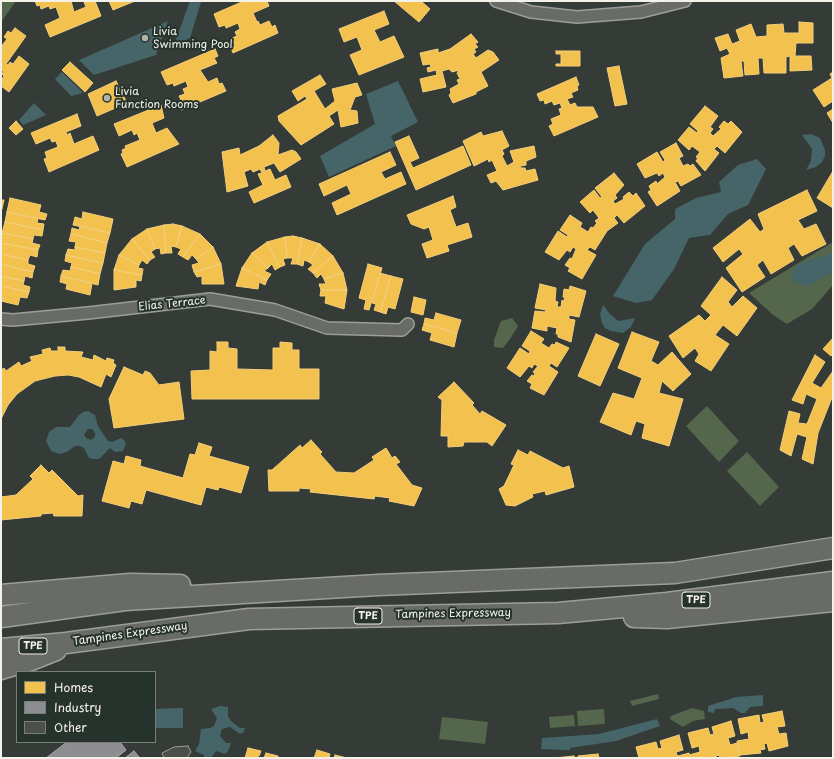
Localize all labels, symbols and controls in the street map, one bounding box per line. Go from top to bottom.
place label: Livia Swimming Pool [153,25,233,51]
marker: Livia Swimming Pool [140,33,150,43]
place label: Livia Function Rooms [115,85,198,111]
marker: Livia Function Rooms [102,93,112,103]
street label: Elias Terrace [138,294,206,314]
road number: TPE [682,592,710,608]
street label: Tampines Expressway [395,606,511,622]
road number: TPE [354,608,382,624]
street label: Tampines Expressway [72,619,188,649]
road number: TPE [19,638,47,654]
legend [16,671,156,743]
text: Homes [54,678,93,696]
text: Industry [54,698,101,716]
text: Other [54,718,87,736]

